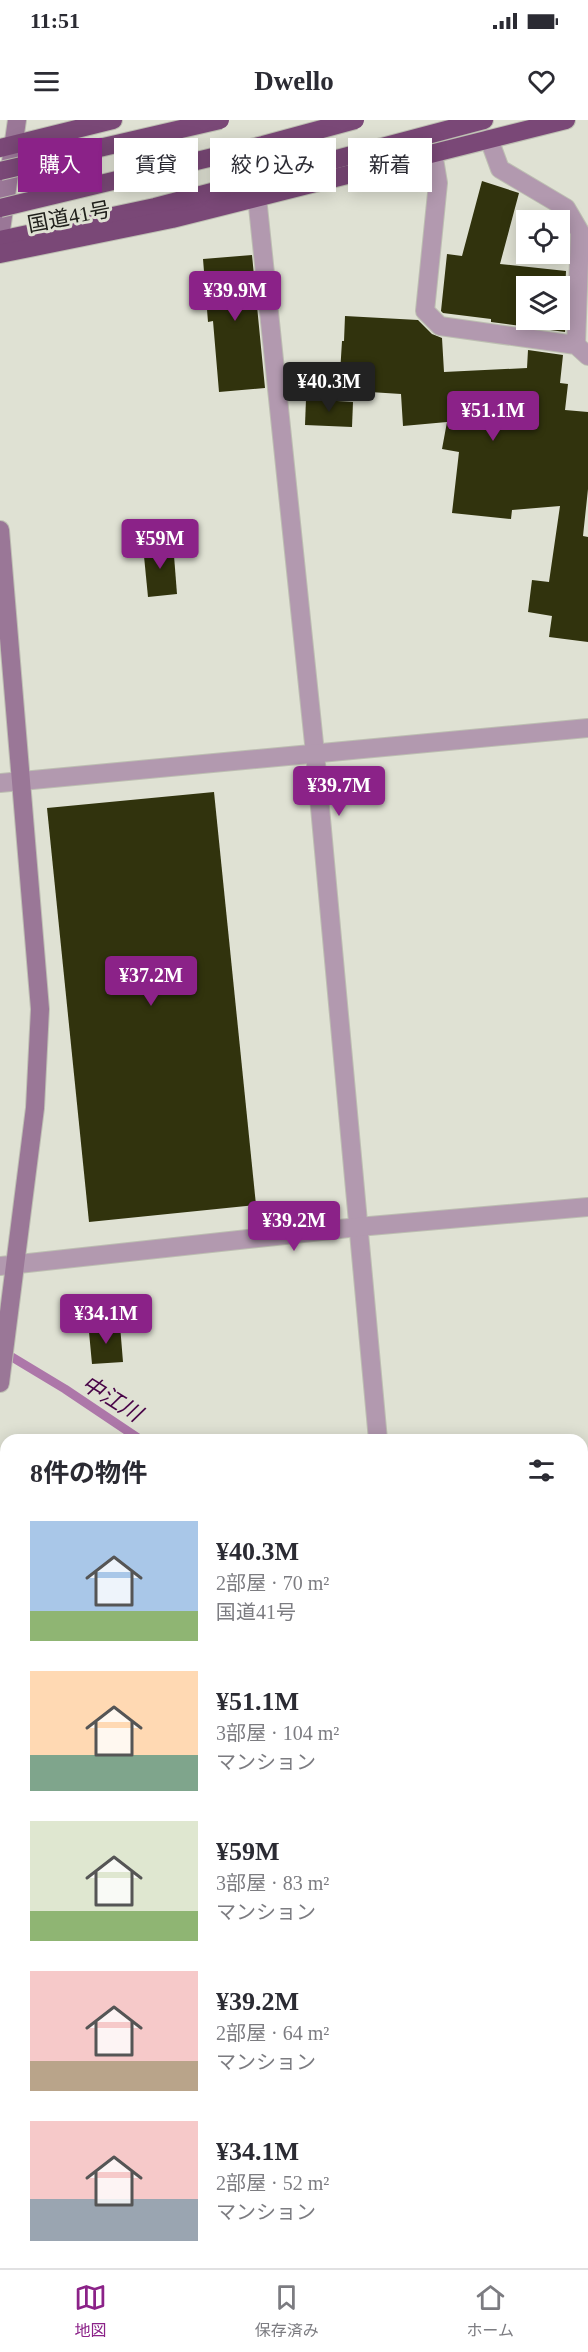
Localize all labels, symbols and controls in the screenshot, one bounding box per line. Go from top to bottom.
text: 11:51 [30,8,80,33]
icon: menu [30,65,63,98]
icon: heart [525,65,558,98]
text: Dwello [254,66,334,96]
chip: 購入 [18,138,102,192]
chip: 賃貸 [114,138,198,192]
chip: 絞り込み [210,138,336,192]
chip: 新着 [348,138,432,192]
street label: 国道41号 [25,197,113,237]
map controls [516,210,570,330]
button: locate [516,210,570,264]
pin: ¥39.9M [186,271,284,322]
button: layers [516,276,570,330]
text: ¥39.9M [203,279,267,301]
pin: ¥40.3M [280,362,378,413]
text: ¥40.3M [297,370,361,392]
pin: ¥51.1M [444,391,542,442]
text: ¥51.1M [461,399,525,421]
pin: ¥59M [124,519,196,570]
text: ¥59M [136,527,184,549]
pin: ¥39.7M [290,766,388,817]
text: ¥39.7M [307,774,371,796]
pin: ¥37.2M [102,956,200,1007]
text: ¥37.2M [119,964,183,986]
pin: ¥39.2M [245,1201,343,1252]
text: ¥39.2M [262,1209,326,1231]
pin: ¥34.1M [57,1294,155,1345]
text: ¥34.1M [74,1302,138,1324]
water label: 中江川 [77,1370,148,1428]
icon: filters [525,1454,558,1487]
text: 8件の物件 [30,1459,147,1488]
text: ¥40.3M [216,1537,299,1566]
icon: home [78,1545,150,1617]
text: 2部屋 · 70 m² [216,1572,329,1594]
text: 国道41号 [216,1601,296,1623]
text: ¥51.1M [216,1687,299,1716]
icon: home [78,1695,150,1767]
text: 3部屋 · 104 m² [216,1722,339,1744]
text: マンション [216,1751,316,1773]
text: ¥59M [216,1837,280,1866]
icon: home [78,1845,150,1917]
text: 3部屋 · 83 m² [216,1872,329,1894]
text: マンション [216,1901,316,1923]
text: ¥39.2M [216,1987,299,2016]
icon: home [78,1995,150,2067]
text: 2部屋 · 64 m² [216,2022,329,2044]
text: マンション [216,2051,316,2073]
text: ¥34.1M [216,2137,299,2166]
icon: home [78,2145,150,2217]
text: 2部屋 · 52 m² [216,2172,329,2194]
text: マンション [216,2201,316,2223]
tab: 地図 [74,2281,107,2341]
tab: 保存済み [255,2281,319,2341]
tab: ホーム [467,2281,514,2341]

